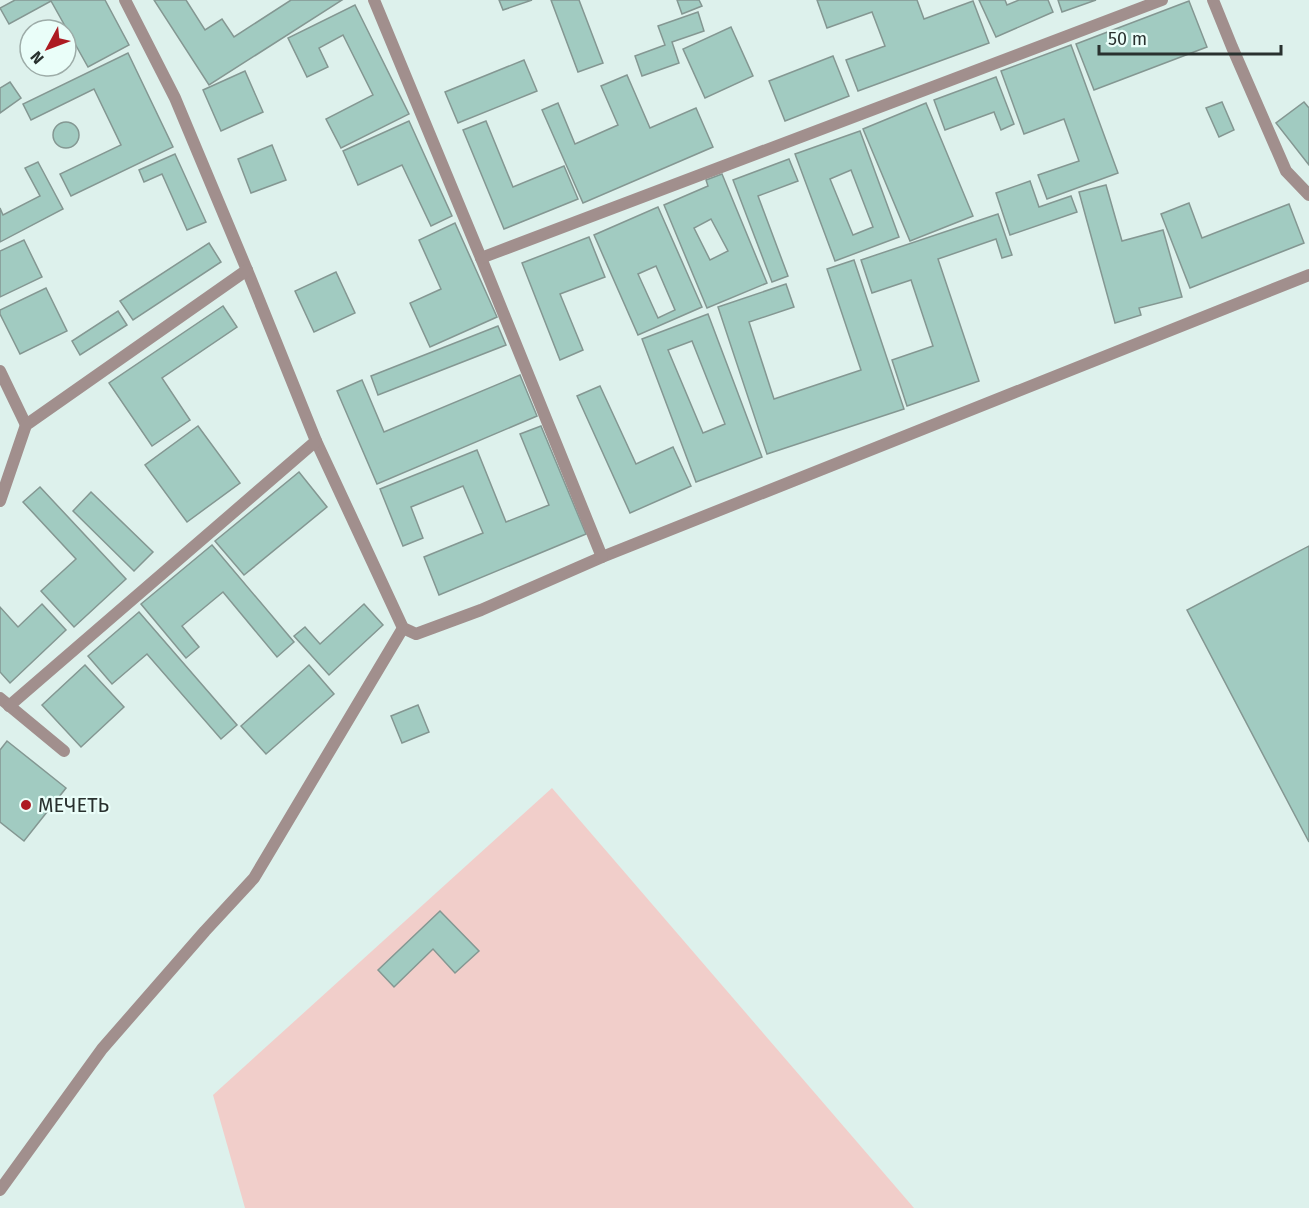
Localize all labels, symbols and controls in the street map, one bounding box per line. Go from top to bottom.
north arrow [18,18,78,78]
scale bar [1099,18,1280,56]
text: 50 m [1108,28,1147,50]
text: N [26,47,48,68]
place label: МЕЧЕТЬ [38,793,109,817]
marker: МЕЧЕТЬ [19,798,33,812]

